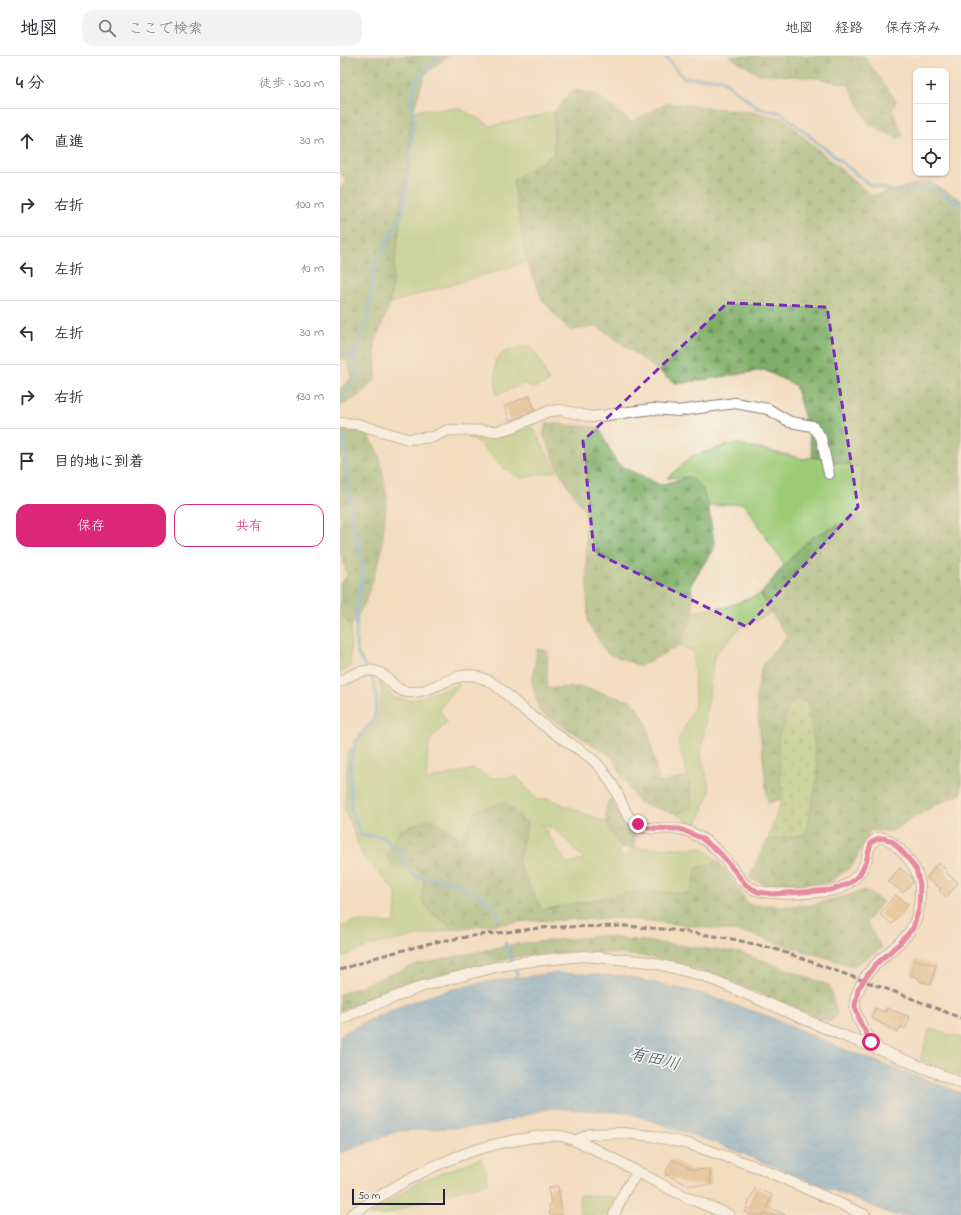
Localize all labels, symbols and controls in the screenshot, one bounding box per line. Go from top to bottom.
search box [82,10,362,46]
text: 地図 [20,16,58,43]
icon: search [96,17,118,39]
text: ここで検索 [128,18,203,40]
text: 地図 [785,18,813,39]
text: 経路 [835,18,863,39]
text: 保存済み [885,18,941,39]
map controls [913,68,949,176]
button: + [913,68,949,104]
text: 4 分 [16,71,44,96]
text: 徒歩 · 300 m [259,74,324,93]
button: − [913,104,949,140]
icon: ahead [16,130,38,152]
text: 直進 [54,131,84,153]
text: 30 m [300,131,324,150]
button: locate [913,140,949,176]
icon: right [16,194,38,216]
text: 右折 [54,195,84,217]
text: 100 m [295,195,324,214]
icon: left [16,258,38,280]
text: 左折 [54,259,84,281]
text: 10 m [301,259,324,278]
icon: left [16,322,38,344]
text: 左折 [54,323,84,345]
text: 30 m [300,323,324,342]
icon: right [16,386,38,408]
text: 右折 [54,387,84,409]
text: 130 m [296,387,324,406]
icon: arrive [16,450,38,472]
text: 目的地に到着 [54,451,144,473]
button: 保存 [16,504,166,547]
button: 共有 [174,504,324,547]
route end [629,815,647,833]
route start [862,1033,880,1051]
water label: 有田川 [627,1041,682,1078]
scale bar [352,1187,445,1206]
text: 50 m [358,1188,380,1204]

